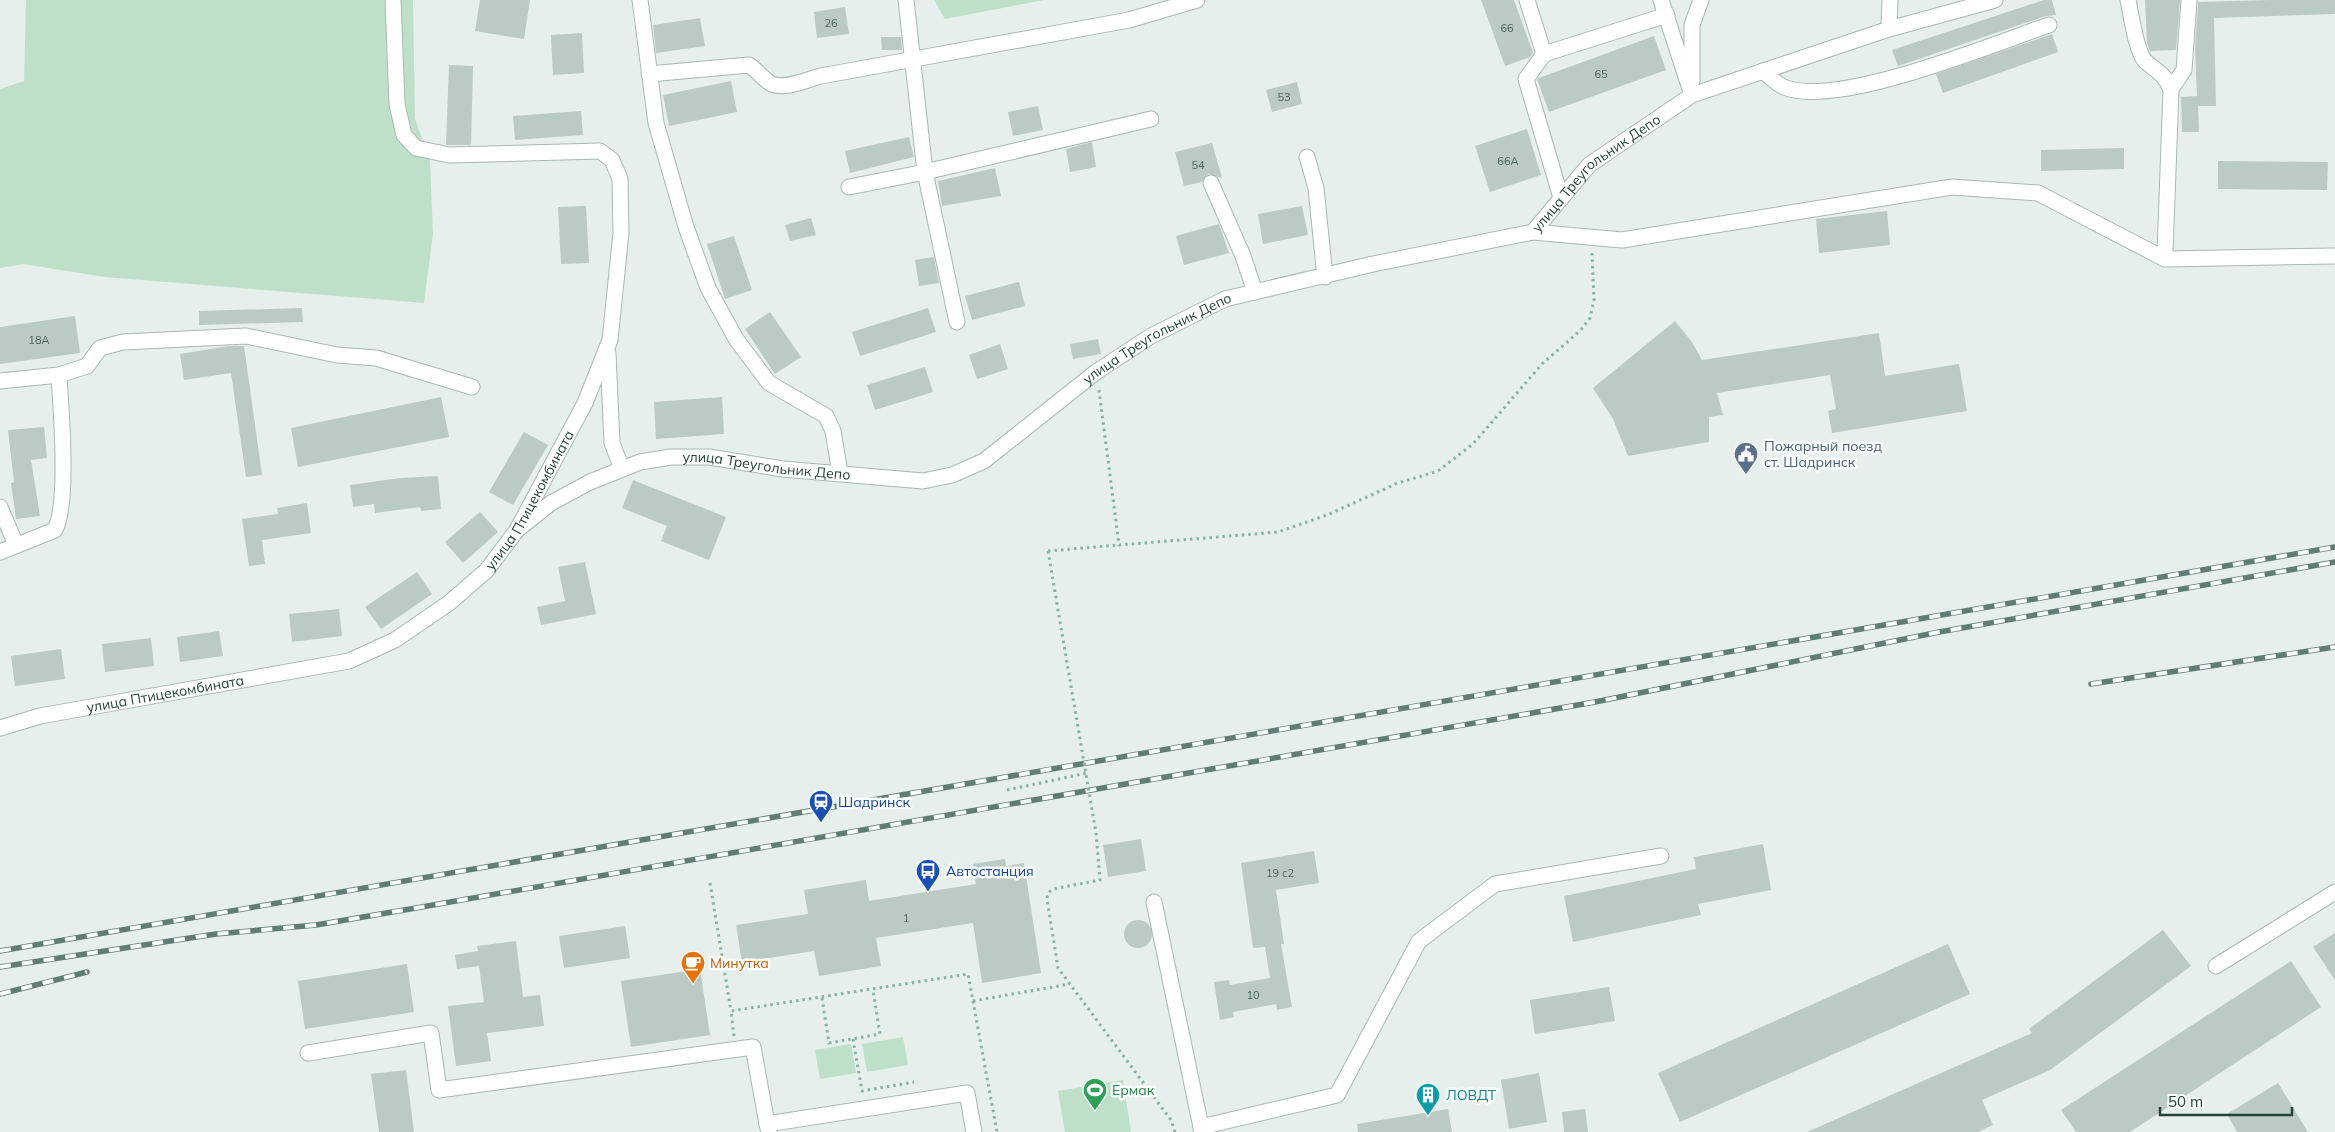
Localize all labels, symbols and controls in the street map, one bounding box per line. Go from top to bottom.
house number: 26 [824,16,838,30]
house number: 66 [1500,21,1514,35]
house number: 65 [1594,67,1608,81]
house number: 53 [1277,90,1291,104]
street label: улица Треугольник Депо [1528,110,1664,236]
house number: 66А [1497,154,1519,168]
house number: 54 [1191,158,1205,172]
street label: улица Треугольник Депо [1079,289,1233,388]
house number: 18А [28,333,50,347]
street label: улица Птицекомбината [481,427,578,574]
place label: Пожарный поезд ст. Шадринск [1764,437,1882,471]
public building icon: Пожарный поезд ст. Шадринск [1733,441,1759,475]
street label: улица Треугольник Депо [682,448,851,484]
street label: улица Птицекомбината [85,671,245,717]
station icon: Шадринск [808,789,834,823]
place label: Шадринск [838,793,911,811]
bus stop icon: Автостанция [915,858,941,892]
place label: Автостанция [946,862,1034,880]
house number: 19 с2 [1266,866,1295,880]
house number: 1 [903,911,909,925]
cafe icon: Минутка [680,950,706,984]
place label: Минутка [710,954,769,972]
house number: 10 [1246,988,1260,1002]
sports icon: Ермак [1082,1077,1108,1111]
place label: Ермак [1112,1081,1155,1099]
building icon: ЛОВДТ [1415,1082,1441,1116]
scale bar [2160,1084,2292,1116]
place label: ЛОВДТ [1446,1086,1497,1104]
text: 50 m [2168,1092,2203,1111]

